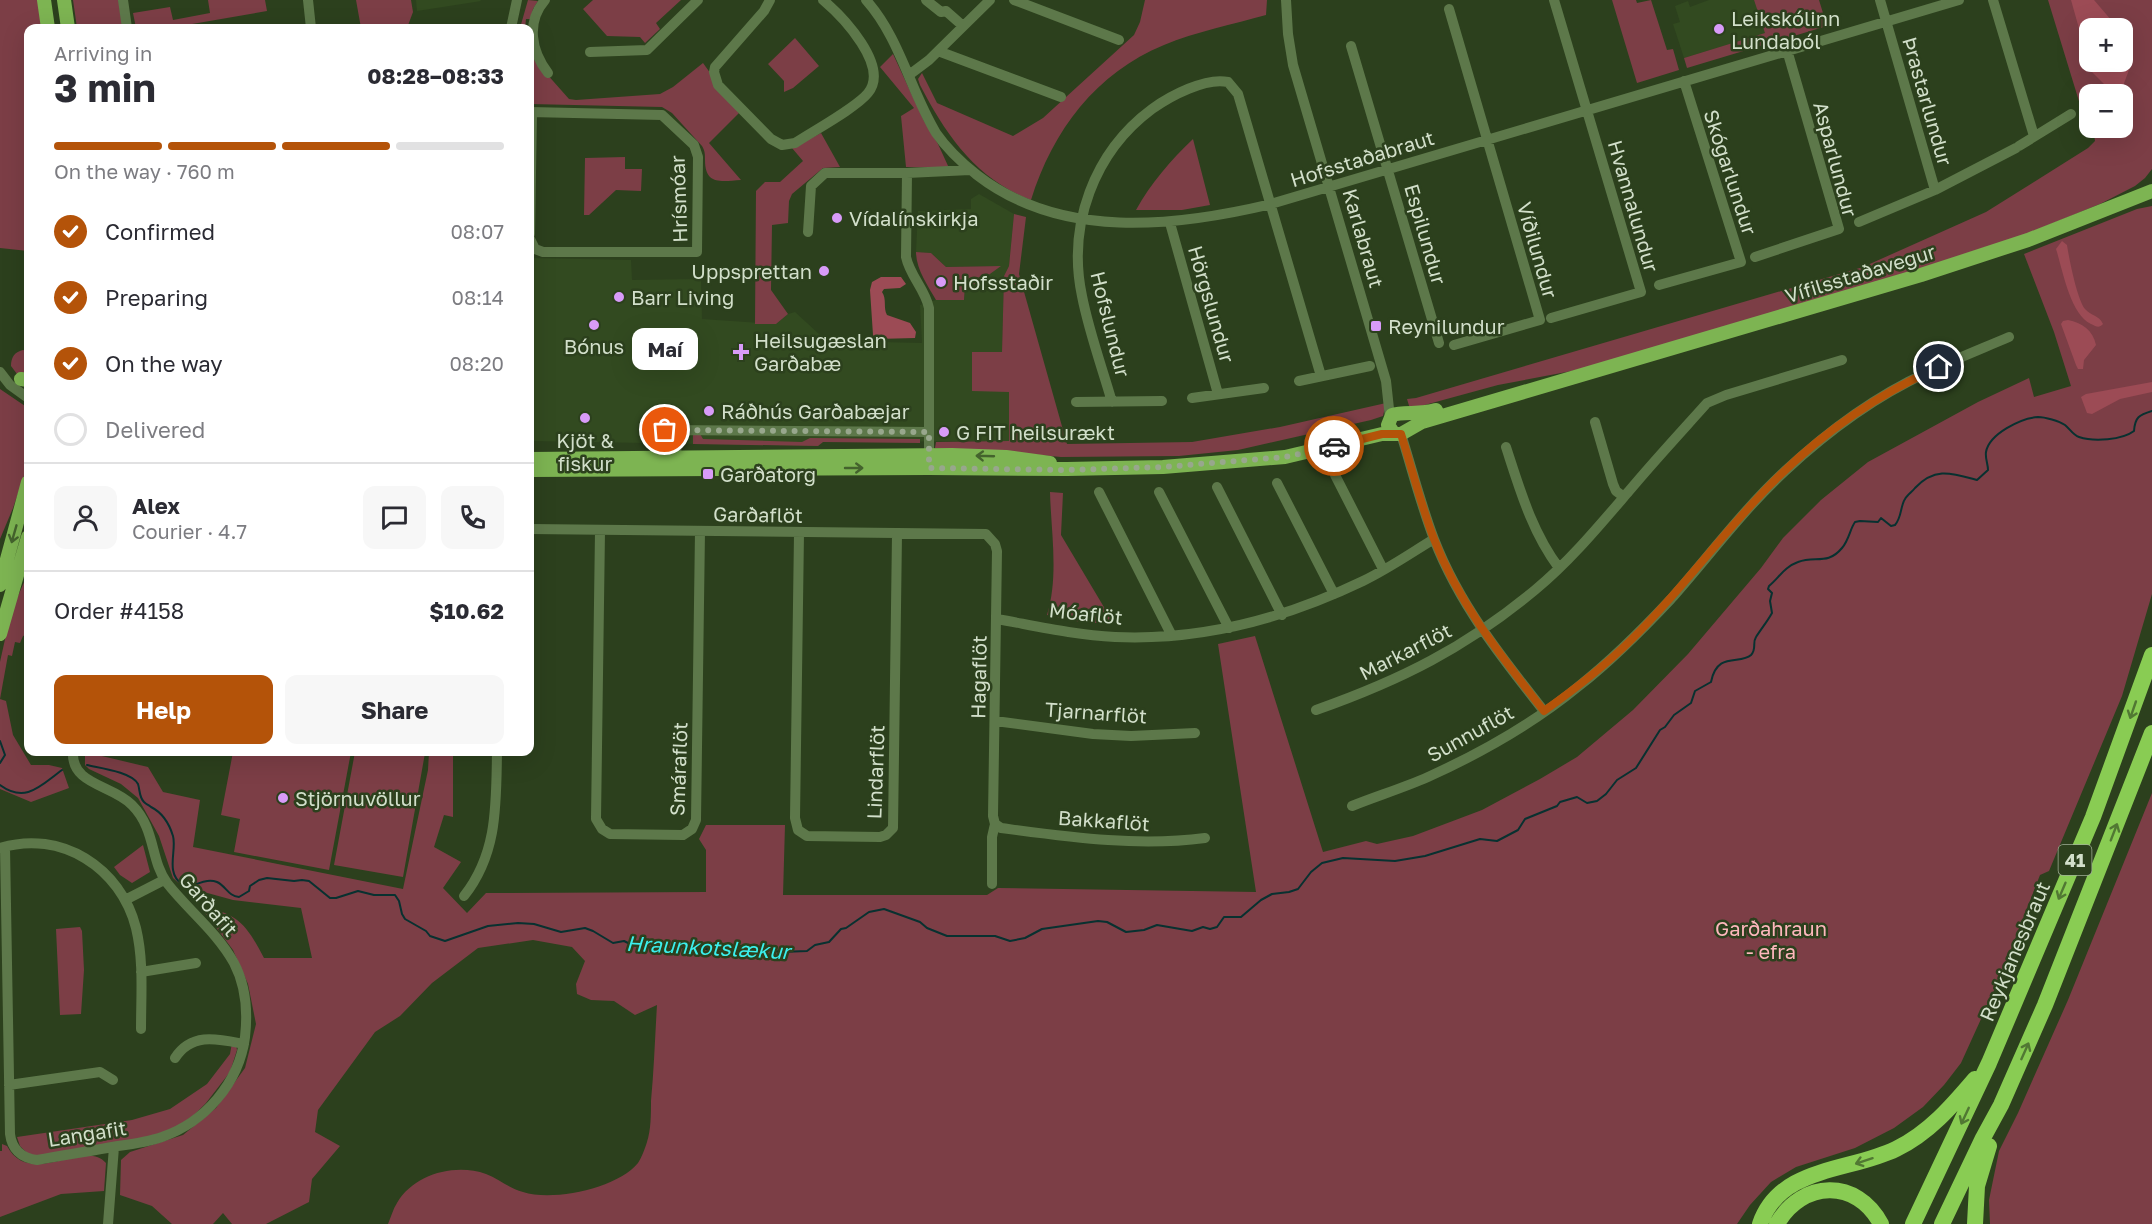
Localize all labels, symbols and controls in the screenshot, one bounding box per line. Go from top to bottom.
place label: Leikskólinn Lundaból [1731,6,1840,53]
map controls [2079,18,2133,138]
button: + [2079,18,2133,72]
marker: Leikskólinn Lundaból [1712,22,1726,36]
street label: Þrastarlundur [1898,34,1958,168]
text: Arriving in [54,41,152,65]
text: 08:28–08:33 [367,62,504,89]
text: 3 min [54,64,156,111]
button: − [2079,84,2133,138]
street label: Asparlundur [1809,99,1863,219]
street label: Skógarlundur [1699,106,1763,238]
street label: Hofsstaðabraut [1287,125,1437,191]
street label: Hvannalundur [1604,137,1664,275]
street label: Hrísmóar [664,155,692,243]
text: On the way · 760 m [54,159,235,183]
street label: Espilundur [1400,181,1452,287]
street label: Karlabraut [1338,186,1390,290]
street label: Víðilundur [1513,199,1563,301]
place label: Vídalínskirkja [849,206,978,230]
marker: Vídalínskirkja [830,211,844,225]
icon: check [54,215,87,248]
text: Confirmed [105,218,215,245]
text: 08:07 [450,219,504,243]
street label: Vífilsstaðavegur [1782,239,1938,307]
street label: Hörgslundur [1184,243,1240,366]
place label: Uppsprettan [691,259,812,283]
marker: Uppsprettan [817,264,831,278]
street label: Hofslundur [1086,269,1136,379]
place label: Hofsstaðir [953,270,1053,294]
marker: Hofsstaðir [934,275,948,289]
icon: check [54,281,87,314]
text: Preparing [105,284,208,311]
text: 08:14 [452,285,504,309]
place label: Barr Living [631,285,734,309]
marker: Barr Living [612,290,626,304]
place label: Reynilundur [1388,314,1505,338]
marker: Bónus [587,318,601,332]
marker: Reynilundur [1369,319,1383,333]
callout: Maí [632,328,698,370]
place label: Heilsugæslan Garðabæ [754,328,887,375]
place label: Bónus [564,334,624,358]
text: Maí [648,337,682,361]
pin [1913,341,1964,392]
marker: Heilsugæslan Garðabæ [732,343,750,361]
icon: check [54,347,87,380]
text: On the way [105,350,223,377]
icon: home [1922,350,1955,383]
text: 08:20 [449,351,504,375]
place label: Ráðhús Garðabæjar [721,399,910,423]
pin [639,404,690,455]
marker: Ráðhús Garðabæjar [702,404,716,418]
marker: Kjöt & fiskur [578,411,592,425]
icon: bag [648,413,681,446]
text: Delivered [105,416,205,443]
courier [1304,416,1364,476]
place label: G FIT heilsurækt [956,420,1115,444]
marker: G FIT heilsurækt [937,425,951,439]
place label: Kjöt & fiskur [556,428,614,475]
icon: car [1318,430,1351,463]
one-way arrow [975,450,995,461]
place label: Garðatorg [720,462,816,486]
one-way arrow [843,462,863,474]
marker: Garðatorg [701,467,715,481]
button: person [54,486,117,549]
button: chat [363,486,426,549]
button: phone [441,486,504,549]
text: Alex [132,492,180,519]
street label: Garðaflöt [713,501,803,527]
text: Courier · 4.7 [132,519,247,543]
one-way arrow [8,524,19,543]
text: Order #4158 [54,597,184,624]
text: $10.62 [429,597,504,624]
street label: Móaflöt [1048,597,1124,629]
street label: Markarflöt [1355,618,1455,684]
street label: Hagaflöt [965,635,991,719]
button: Help [54,675,273,744]
button: Share [285,675,504,744]
street label: Tjarnarflöt [1044,696,1148,728]
street label: Sunnuflöt [1423,699,1517,767]
one-way arrow [2126,700,2137,719]
street label: Smáraflöt [664,722,692,816]
street label: Lindarflöt [861,724,889,820]
place label: Stjörnuvöllur [295,786,421,810]
marker: Stjörnuvöllur [276,791,290,805]
street label: Bakkaflöt [1057,805,1151,835]
one-way arrow [2110,823,2121,842]
road number: 41 [2058,845,2092,875]
street label: Garðafit [175,867,243,941]
street label: Reykjanesbraut [1974,877,2054,1025]
one-way arrow [2056,882,2067,900]
park label: Garðahraun - efra [1715,916,1827,963]
water label: Hraunkotslækur [625,930,793,964]
one-way arrow [2020,1043,2031,1061]
one-way arrow [1958,1106,1970,1124]
street label: Langafit [46,1115,128,1151]
one-way arrow [1855,1156,1874,1167]

